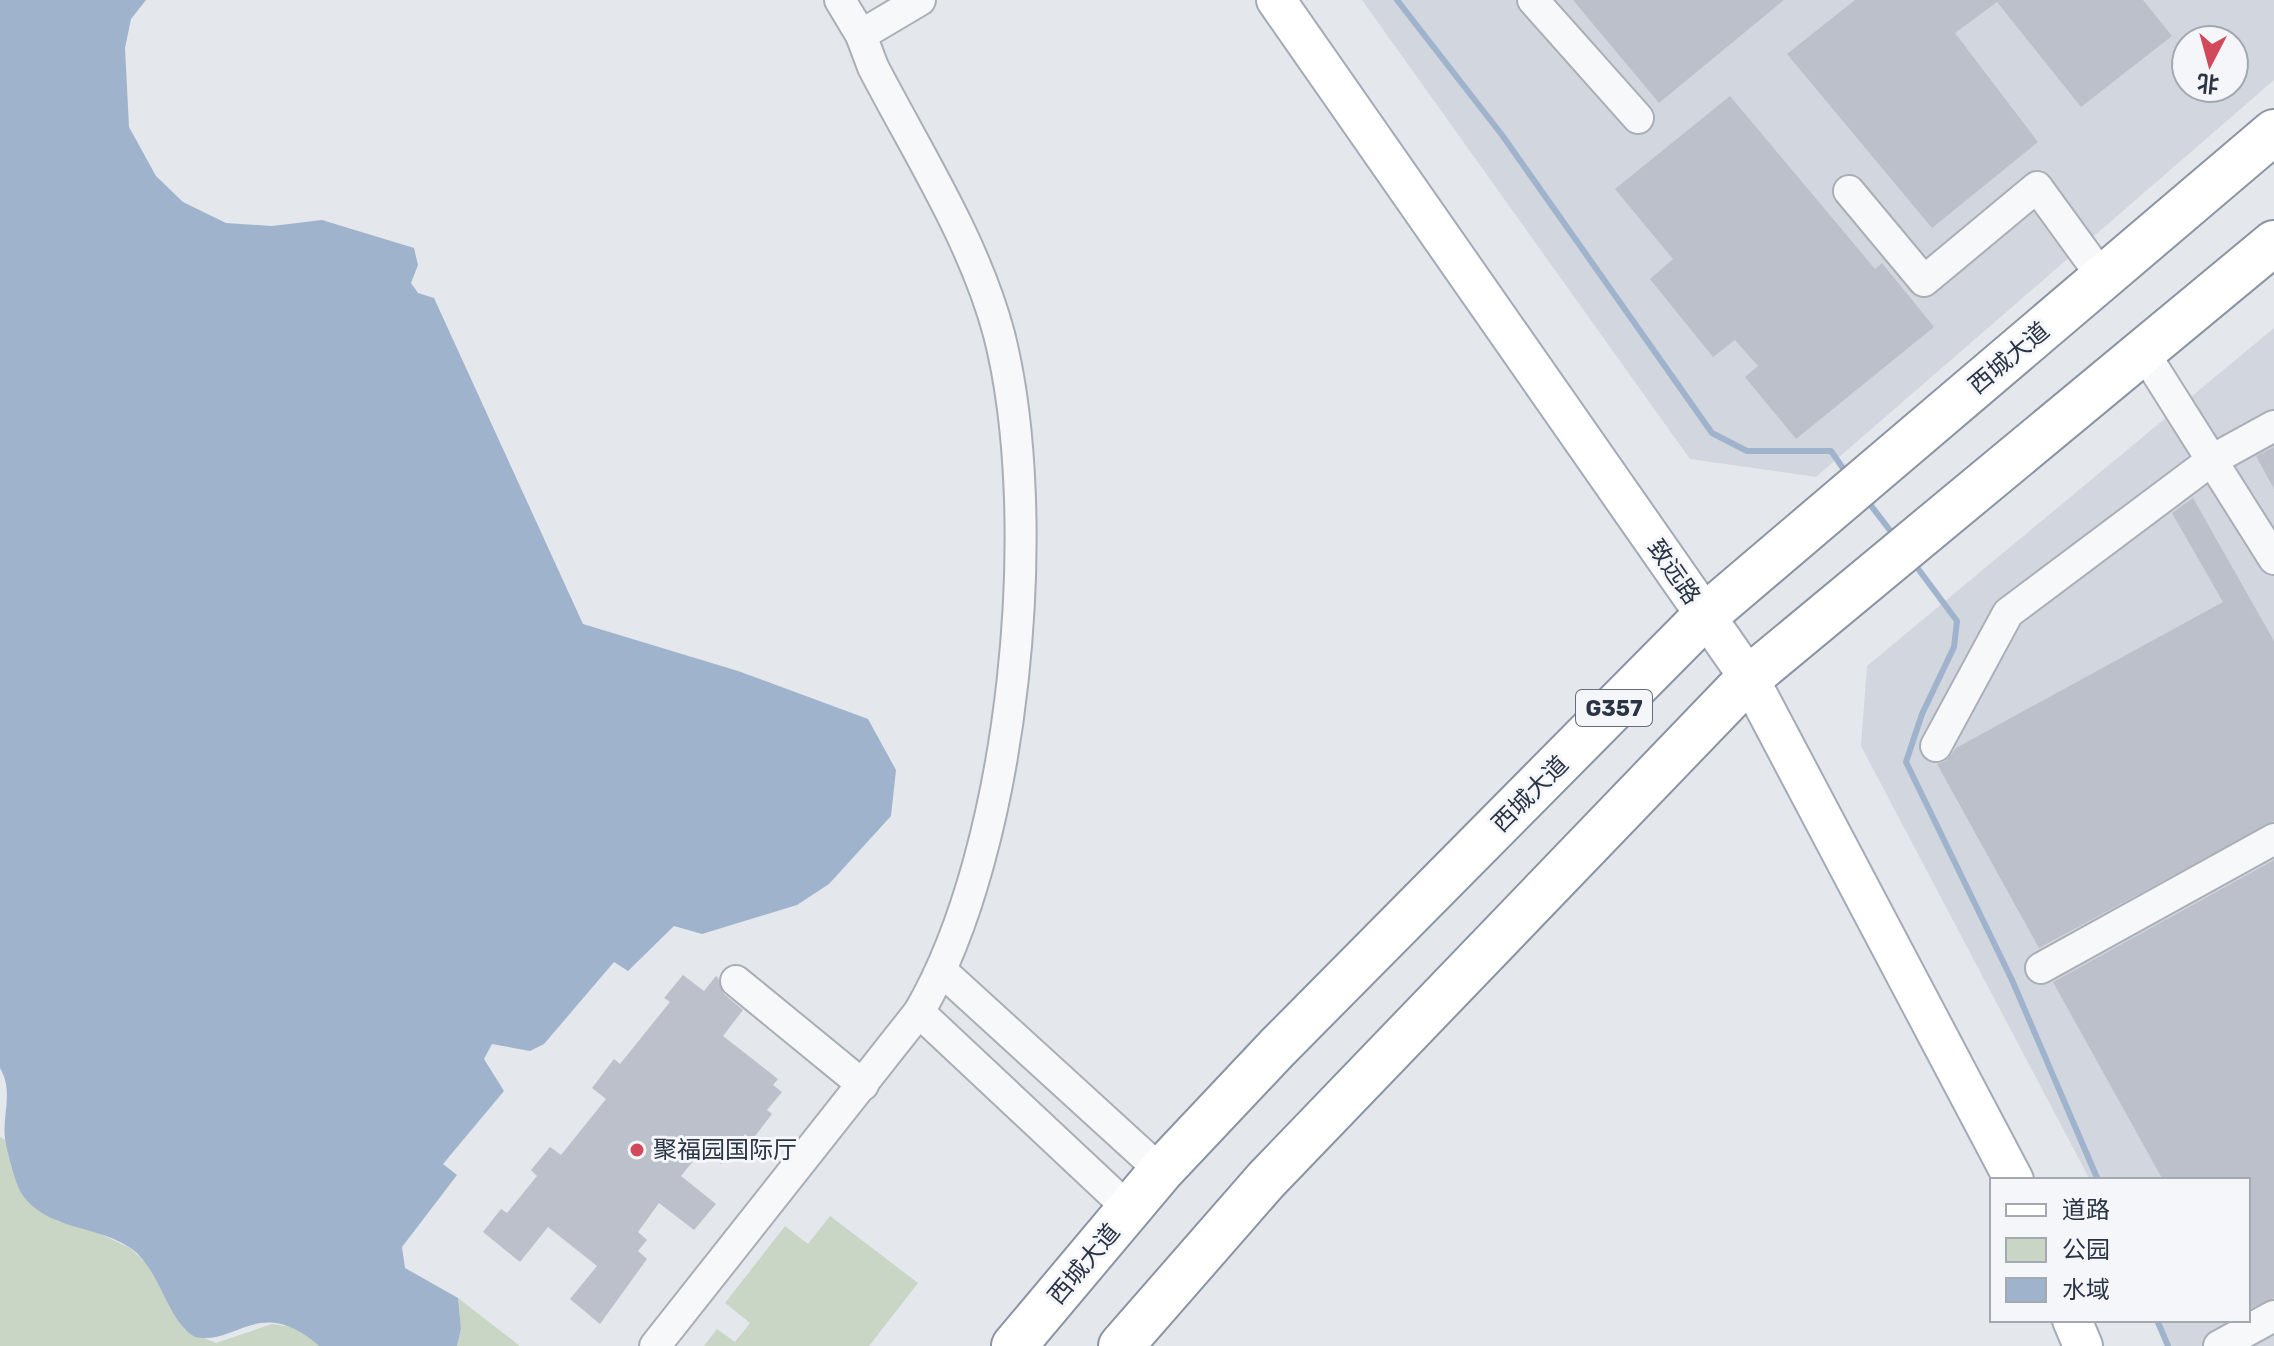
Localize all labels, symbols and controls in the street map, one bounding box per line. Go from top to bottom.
north arrow [2170,24,2250,104]
text: 北 [2196,69,2220,98]
street label: 西城大道 [1963,316,2055,400]
street label: 致远路 [1642,534,1706,610]
road number: G357 [1576,690,1652,726]
street label: 西城大道 [1486,750,1574,838]
place label: 聚福园国际厅 [653,1136,797,1164]
marker: 聚福园国际厅 [628,1141,646,1159]
legend [1990,1178,2250,1322]
text: 道路 [2062,1196,2110,1224]
street label: 西城大道 [1042,1218,1126,1310]
text: 公园 [2062,1236,2110,1264]
text: 水域 [2062,1276,2110,1304]

